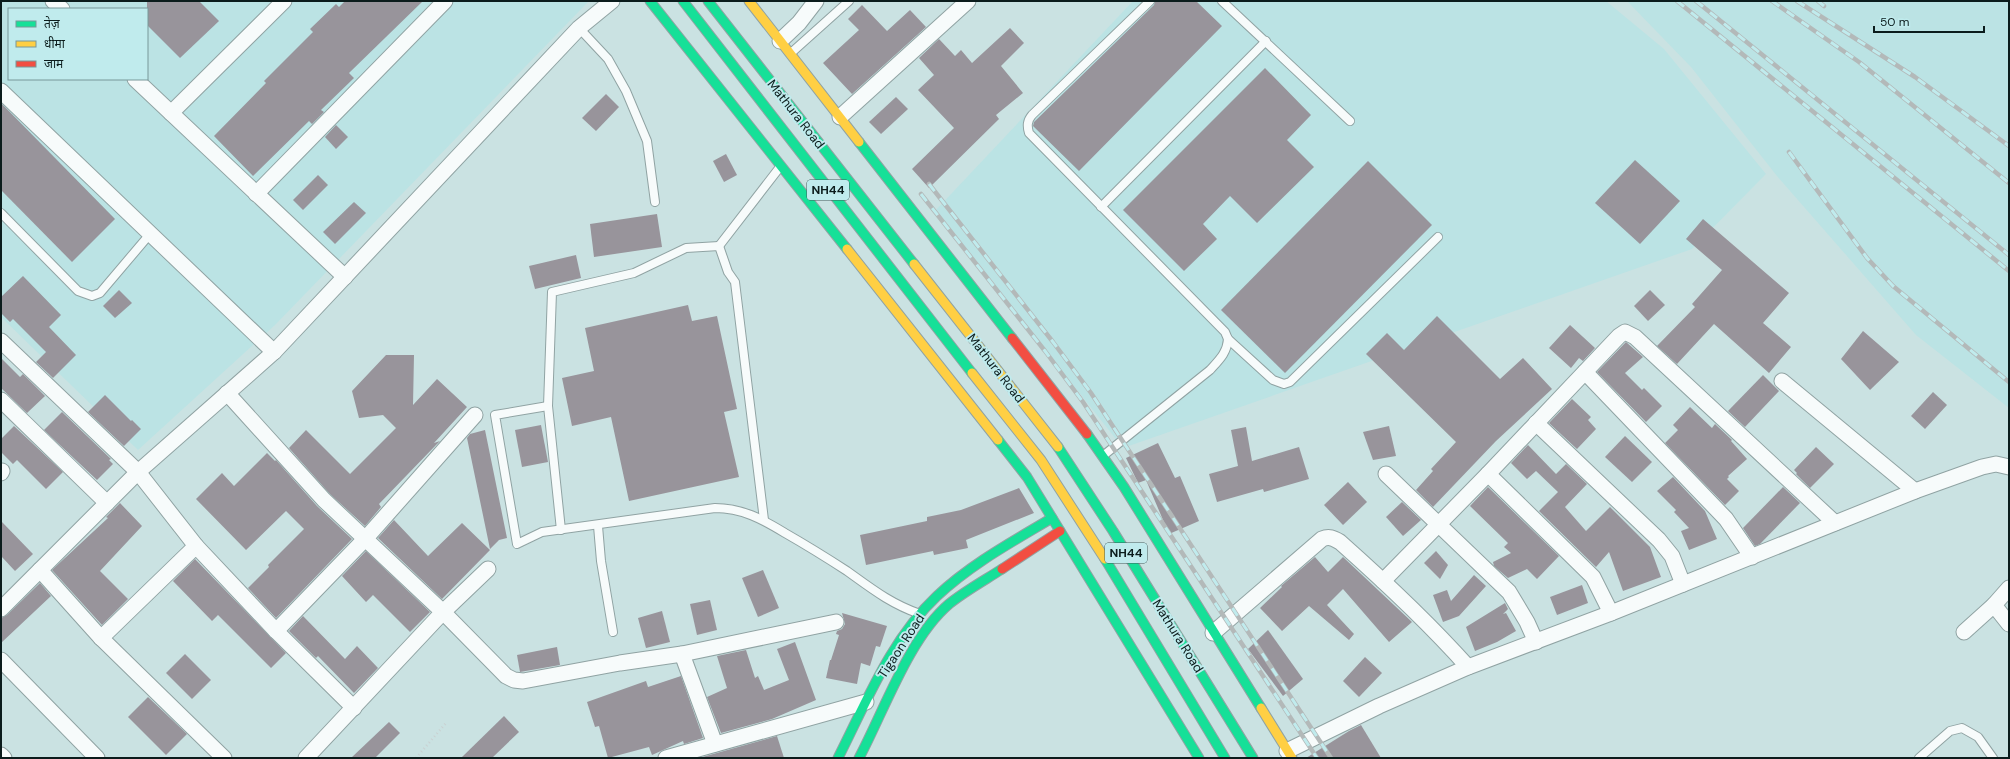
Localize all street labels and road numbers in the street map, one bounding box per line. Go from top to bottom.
street label: Mathura Road [764,76,828,152]
road number: NH44 [807,180,849,200]
street label: Mathura Road [964,330,1028,406]
road number: NH44 [1105,543,1147,563]
street label: Mathura Road [1149,596,1207,676]
street label: Tigaon Road [874,610,928,682]

